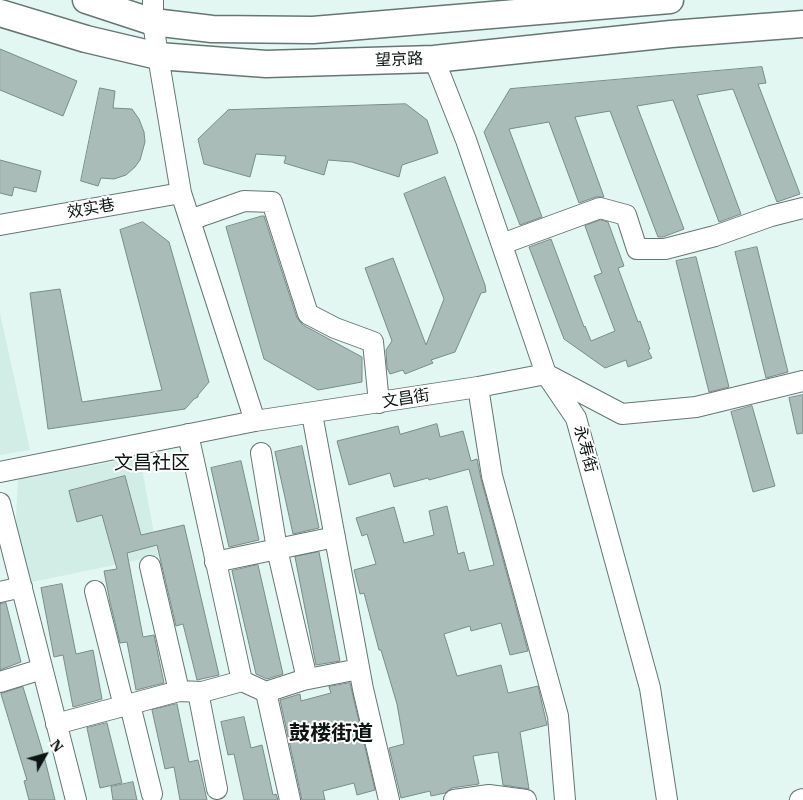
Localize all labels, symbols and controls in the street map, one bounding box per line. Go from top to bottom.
street label: 望京路 [375,50,423,70]
street label: 效实巷 [66,195,116,223]
street label: 文昌街 [381,386,431,412]
street label: 永寿街 [570,423,600,475]
district label: 文昌社区 [114,453,190,475]
district label: 鼓楼街道 [289,721,373,747]
north arrow [20,730,70,780]
text: N [46,736,67,756]

